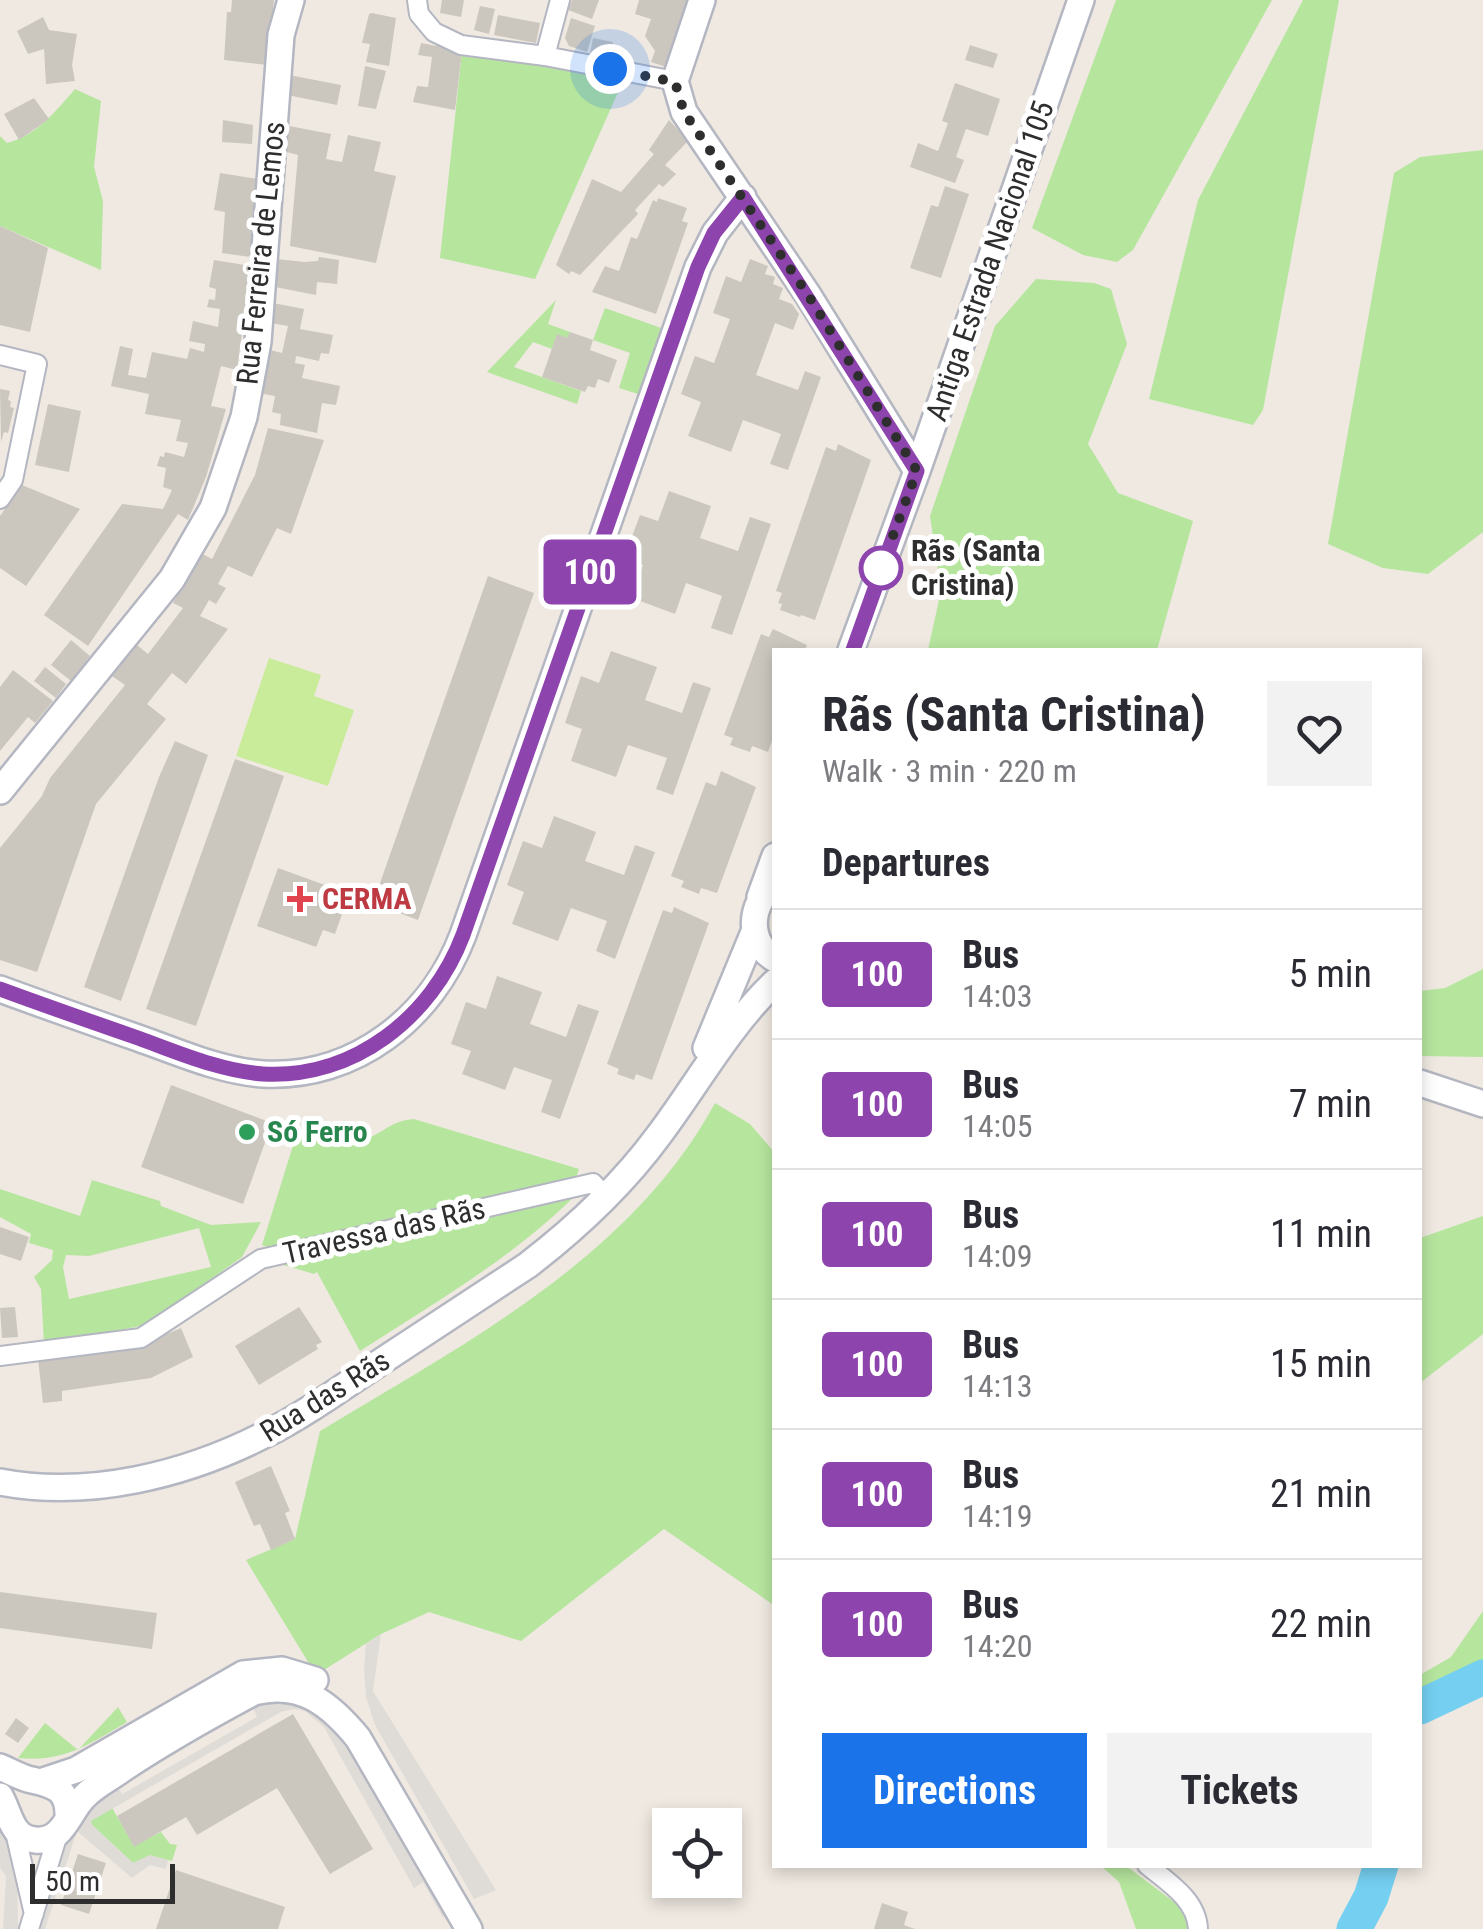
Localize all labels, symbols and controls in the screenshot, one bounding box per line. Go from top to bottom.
your location [585,44,635,94]
street label: Antiga Estrada Nacional 105 [918,96,1061,425]
street label: Rua Ferreira de Lemos [229,120,292,386]
place label: Rãs (Santa Cristina) [911,533,1040,602]
line badge: 100 [532,540,648,604]
marker: Rãs (Santa Cristina) [860,547,902,589]
text: 100 [563,552,617,593]
button: heart [1267,681,1372,786]
text: Rãs (Santa Cristina) [822,686,1206,743]
text: Walk · 3 min · 220 m [822,752,1077,790]
text: Departures [822,841,990,885]
place label: CERMA [322,881,411,916]
marker: CERMA [287,886,313,912]
text: Bus [962,933,1019,977]
text: 5 min [1289,952,1372,996]
text: 100 [850,954,904,995]
text: 14:03 [962,977,1033,1015]
text: Bus [962,1063,1019,1107]
text: 7 min [1289,1082,1372,1126]
text: 100 [850,1084,904,1125]
text: 14:05 [962,1107,1033,1145]
place label: Só Ferro [267,1114,368,1149]
marker: Só Ferro [236,1121,258,1143]
street label: Travessa das Rãs [279,1190,488,1271]
text: Bus [962,1193,1019,1237]
text: 11 min [1270,1212,1372,1256]
text: 100 [850,1214,904,1255]
text: 14:09 [962,1237,1033,1275]
text: Bus [962,1323,1019,1367]
street label: Rua das Rãs [254,1342,396,1449]
text: 15 min [1270,1342,1372,1386]
text: 100 [850,1344,904,1385]
text: 14:13 [962,1367,1033,1405]
text: Bus [962,1453,1019,1497]
text: 21 min [1270,1472,1372,1516]
text: 100 [850,1474,904,1515]
text: 14:19 [962,1497,1033,1535]
text: Bus [962,1583,1019,1627]
text: 22 min [1270,1602,1372,1646]
text: 100 [850,1604,904,1645]
text: 14:20 [962,1627,1033,1665]
button: Directions [822,1733,1087,1848]
button: Tickets [1107,1733,1372,1848]
map controls [652,1808,742,1898]
button: locate [652,1808,742,1898]
scale bar [30,1859,175,1904]
text: 50 m [45,1865,100,1898]

